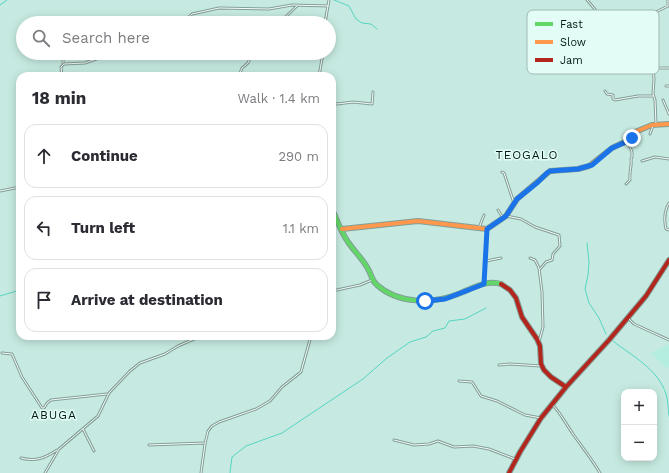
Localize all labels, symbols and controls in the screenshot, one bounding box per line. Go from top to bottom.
legend [527,10,659,74]
search box [16,16,336,60]
text: Fast [560,18,583,31]
icon: search [30,27,52,49]
text: Search here [62,29,150,47]
text: Slow [560,36,586,49]
text: Jam [560,54,583,67]
text: 18 min [32,88,86,108]
text: Walk · 1.4 km [238,91,320,106]
route end [623,129,641,147]
icon: ahead [33,145,55,167]
text: Continue [71,147,138,165]
district label: TEOGALO [495,148,559,162]
text: 290 m [278,149,319,164]
icon: left [33,217,55,239]
text: Turn left [71,219,135,237]
text: 1.1 km [283,221,319,236]
icon: arrive [33,289,55,311]
text: Arrive at destination [71,291,223,309]
route start [416,292,434,310]
map controls [621,389,657,461]
button: + [621,389,657,425]
district label: ABUGA [31,408,77,422]
button: − [621,425,657,461]

